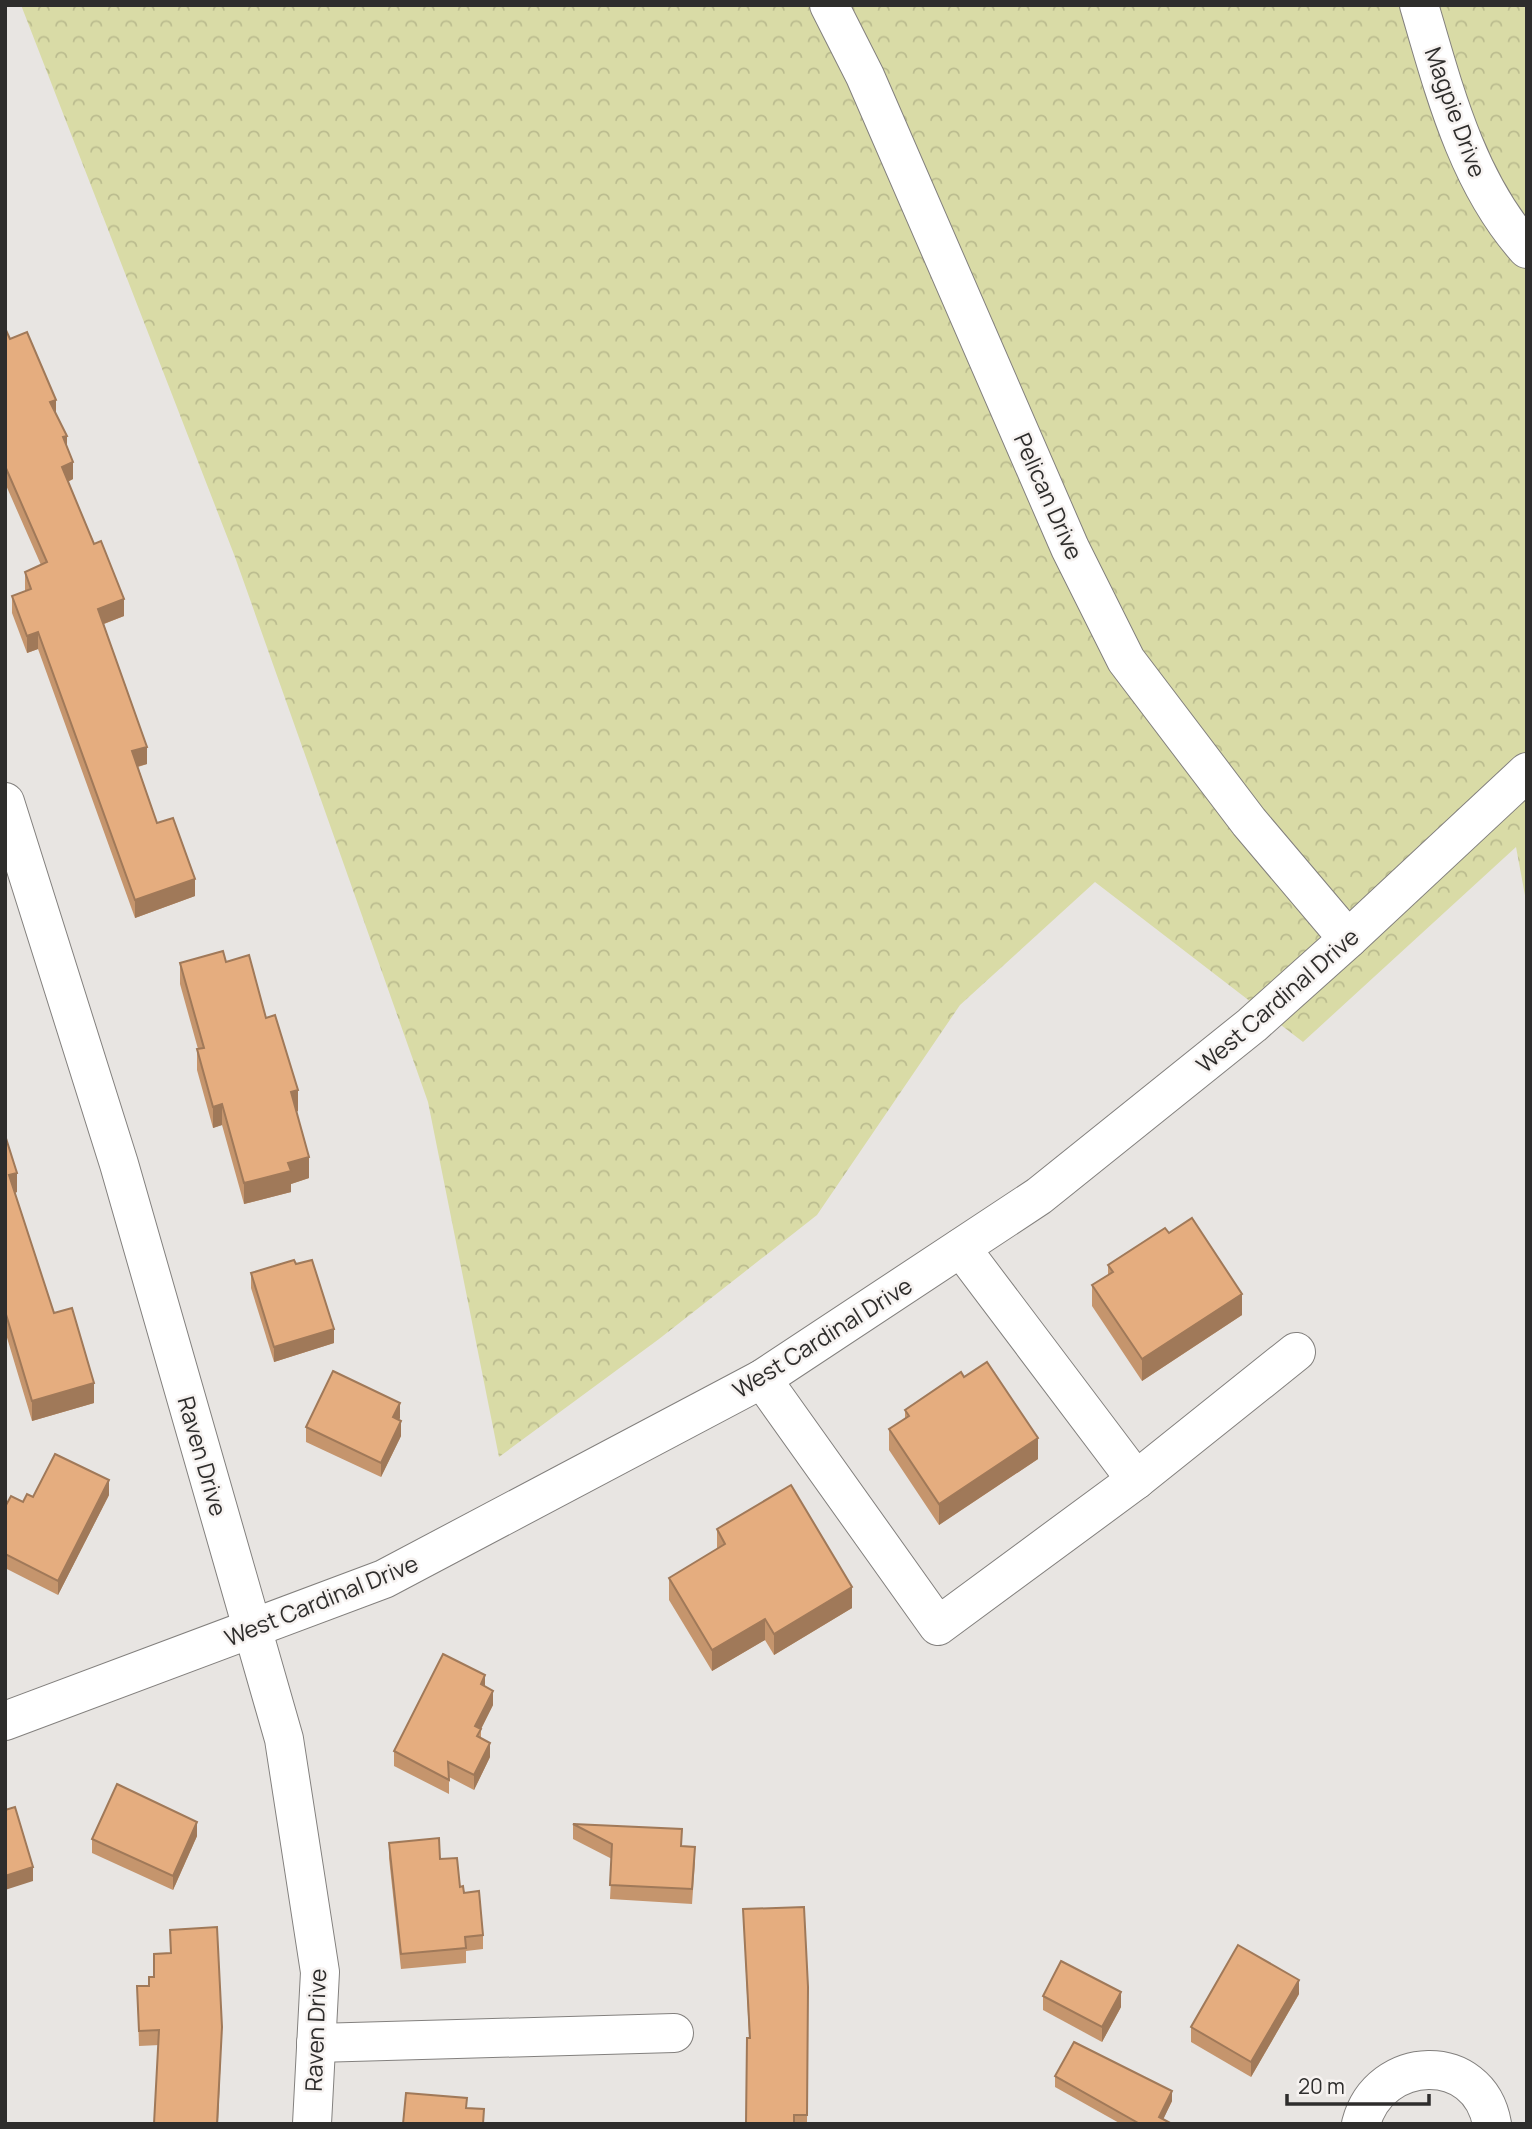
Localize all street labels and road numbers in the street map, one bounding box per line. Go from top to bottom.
street label: Magpie Drive [1418,42,1494,182]
street label: Pelican Drive [1007,428,1091,564]
street label: West Cardinal Drive [1189,920,1365,1080]
street label: West Cardinal Drive [726,1269,918,1405]
street label: Raven Drive [171,1392,235,1520]
street label: West Cardinal Drive [220,1547,422,1653]
street label: Raven Drive [297,1968,333,2092]

